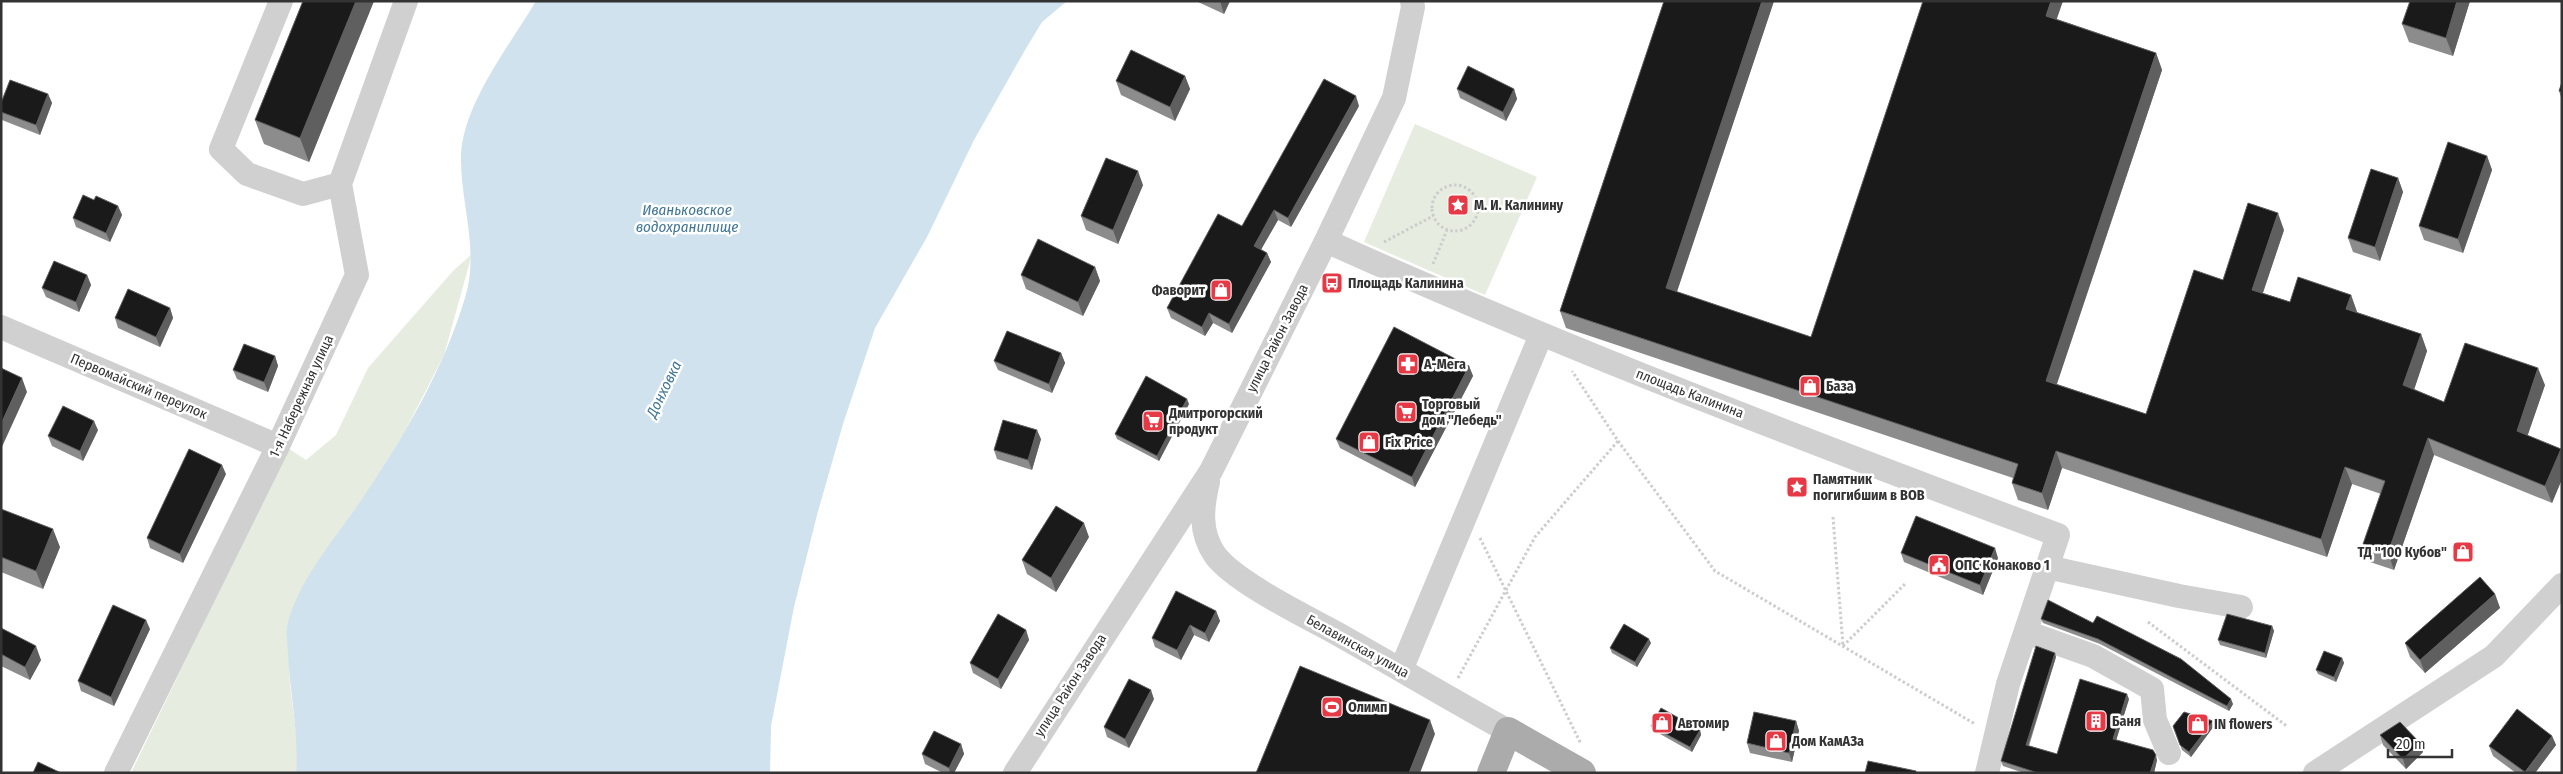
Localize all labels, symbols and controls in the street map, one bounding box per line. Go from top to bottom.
place icon: М. И. Калинину [1446,193,1470,217]
place label: М. И. Калинину [1474,197,1564,214]
water label: Иваньковское водохранилище [636,201,738,236]
bus stop icon: Площадь Калинина [1320,271,1344,295]
place label: Площадь Калинина [1348,275,1464,292]
shop icon: Фаворит [1209,278,1233,302]
street label: улица Район Завода [1243,281,1312,395]
place label: Фаворит [1152,282,1206,299]
street label: 1-я Набережная улица [266,332,337,460]
street label: Первомайский переулок [68,350,210,423]
pharmacy icon: А-Мега [1396,352,1420,376]
place label: А-Мега [1423,356,1466,373]
water label: Донховка [642,358,685,422]
street label: площадь Калинина [1634,365,1746,422]
shop icon: База [1798,374,1822,398]
place label: База [1826,378,1854,395]
place label: Торговый дом "Лебедь" [1421,396,1502,429]
supermarket icon: Торговый дом "Лебедь" [1394,400,1418,424]
place label: Дмитрогорский продукт [1168,405,1263,438]
supermarket icon: Дмитрогорский продукт [1141,409,1165,433]
shop icon: Fix Price [1357,430,1381,454]
place label: Fix Price [1385,434,1433,451]
place label: Памятник погигибшим в ВОВ [1813,471,1925,504]
place icon: Памятник погигибшим в ВОВ [1785,475,1809,499]
shop icon: ТД "100 Кубов" [2451,540,2475,564]
place label: ТД "100 Кубов" [2358,544,2447,561]
public building icon: ОПС Конаково 1 [1927,553,1951,577]
place label: ОПС Конаково 1 [1955,557,2050,574]
street label: Белавинская улица [1303,611,1412,682]
street label: улица Район Завода [1031,631,1110,740]
sports icon: Олимп [1320,695,1344,719]
place label: Олимп [1348,699,1387,716]
building icon: Баня [2084,709,2108,733]
shop icon: Автомир [1650,711,1674,735]
shop icon: IN flowers [2186,712,2210,736]
place label: Баня [2112,713,2141,730]
place label: Автомир [1677,715,1730,732]
place label: IN flowers [2214,716,2272,733]
scale bar [2388,726,2452,758]
shop icon: Дом КамАЗа [1764,729,1788,753]
place label: Дом КамАЗа [1791,733,1864,750]
text: 20 m [2396,735,2426,753]

